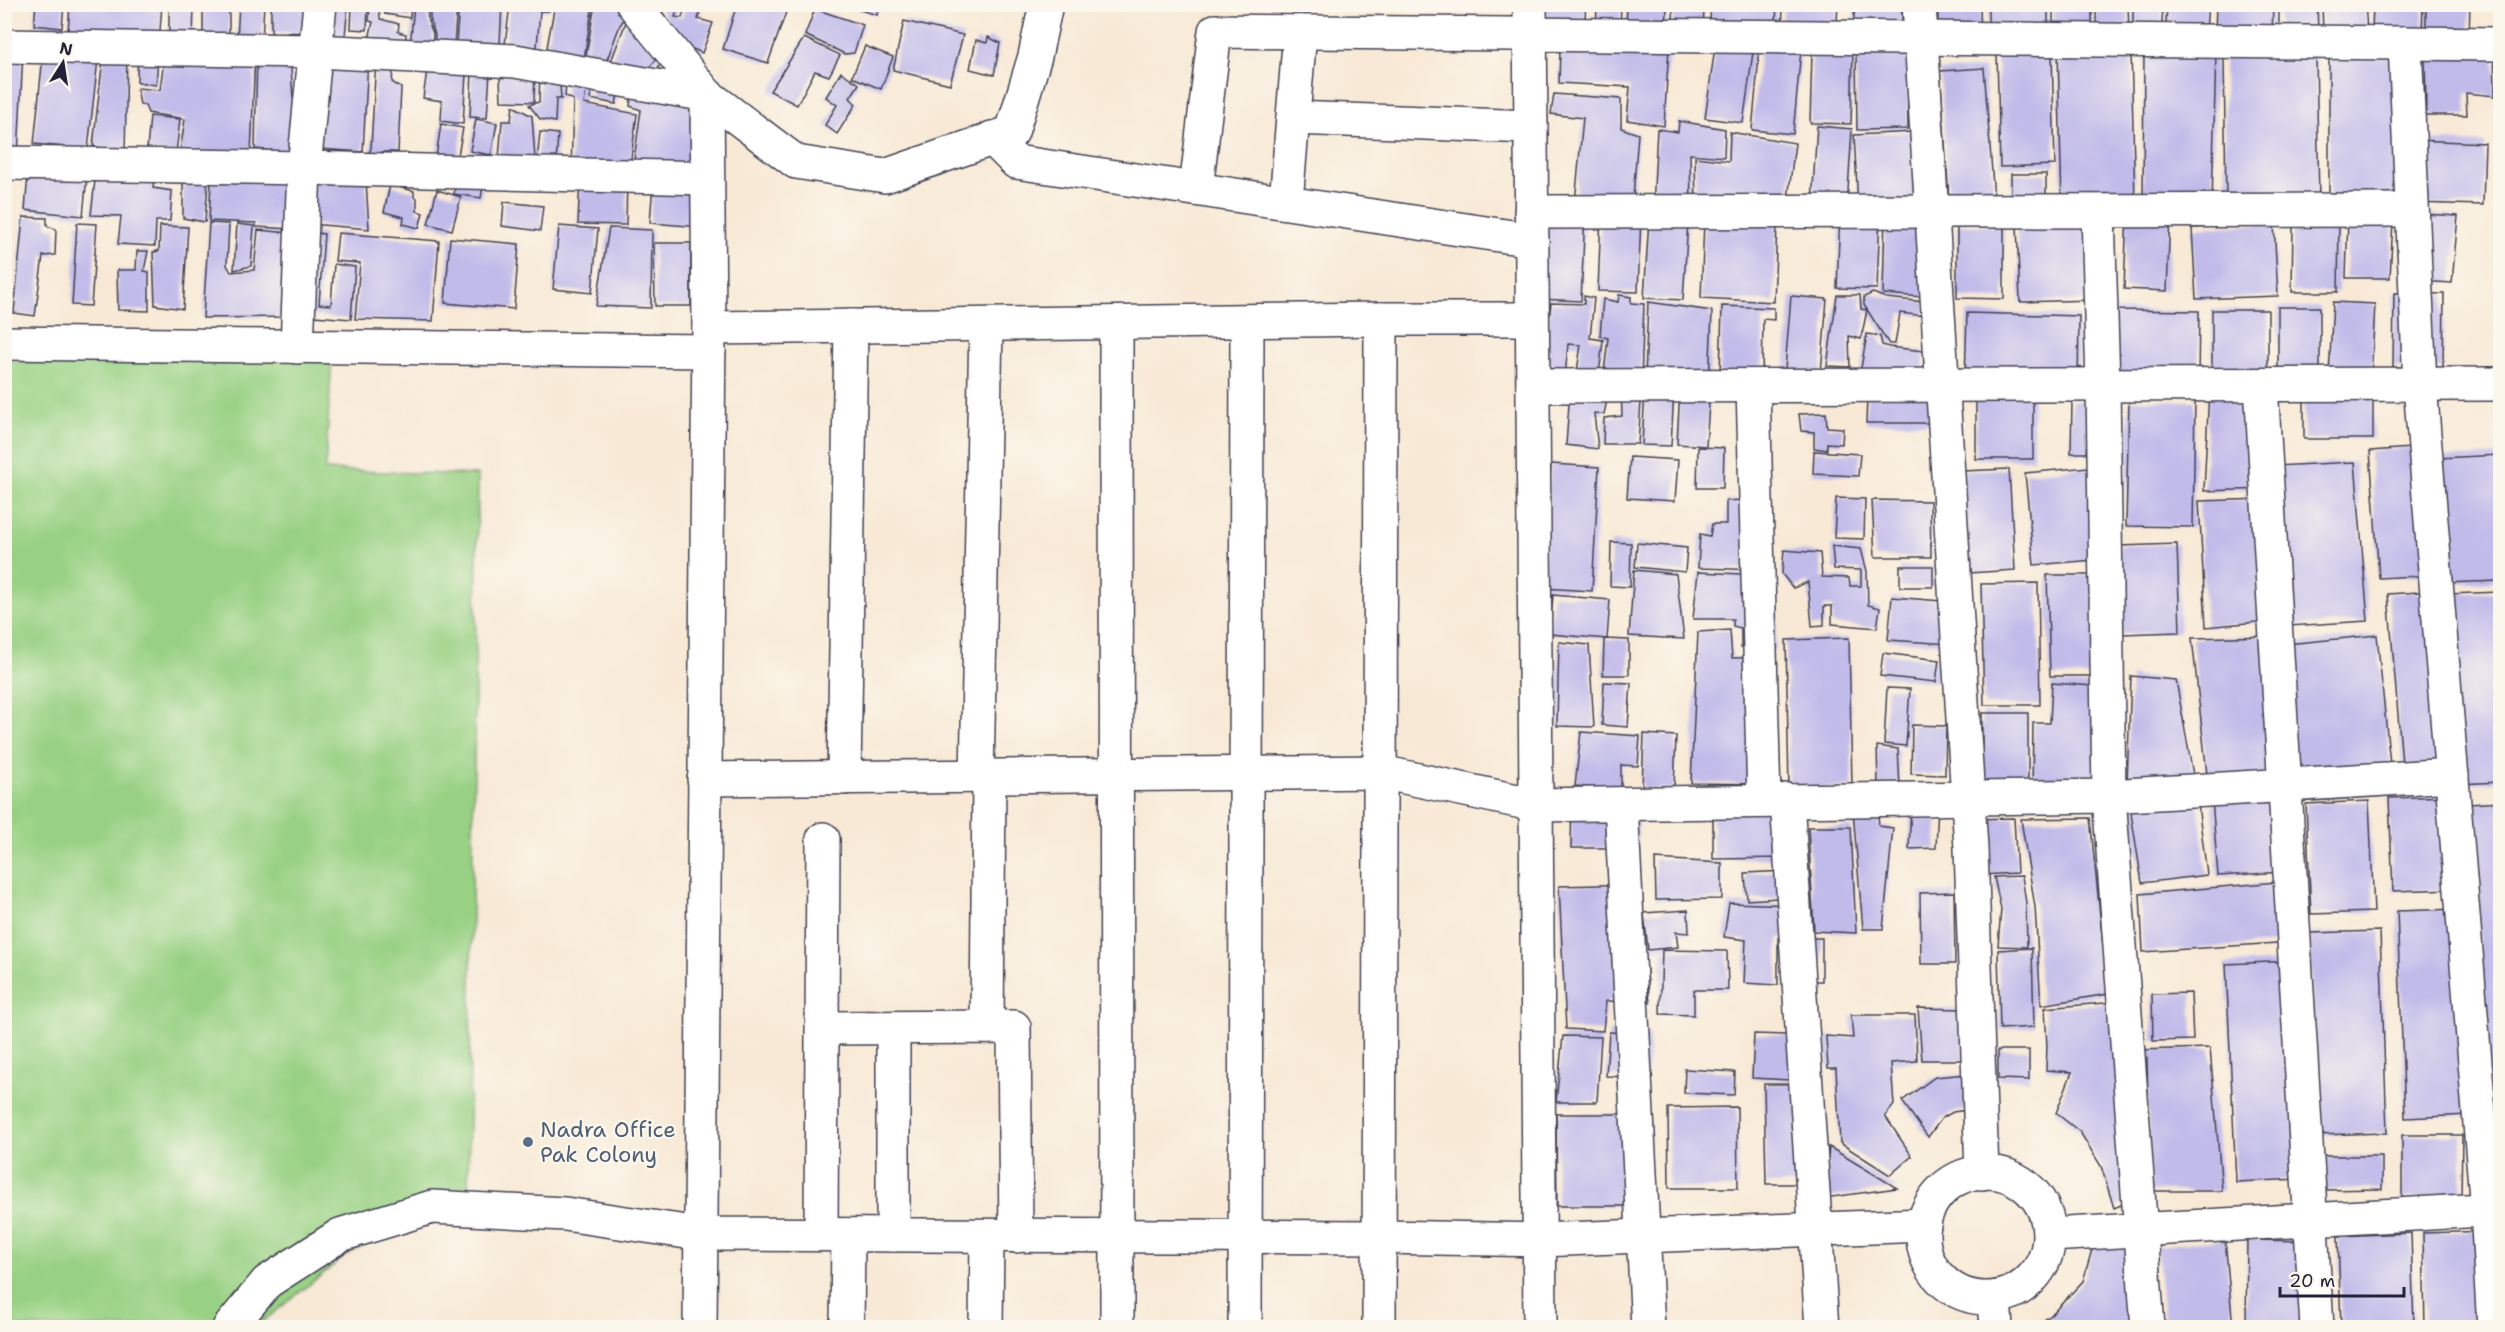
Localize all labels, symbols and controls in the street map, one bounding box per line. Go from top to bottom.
north arrow [33,33,93,93]
text: N [58,37,74,60]
place label: Nadra Office Pak Colony [540,1115,676,1169]
marker: Nadra Office Pak Colony [521,1135,535,1149]
scale bar [2280,1260,2404,1298]
text: 20 m [2289,1269,2335,1293]

